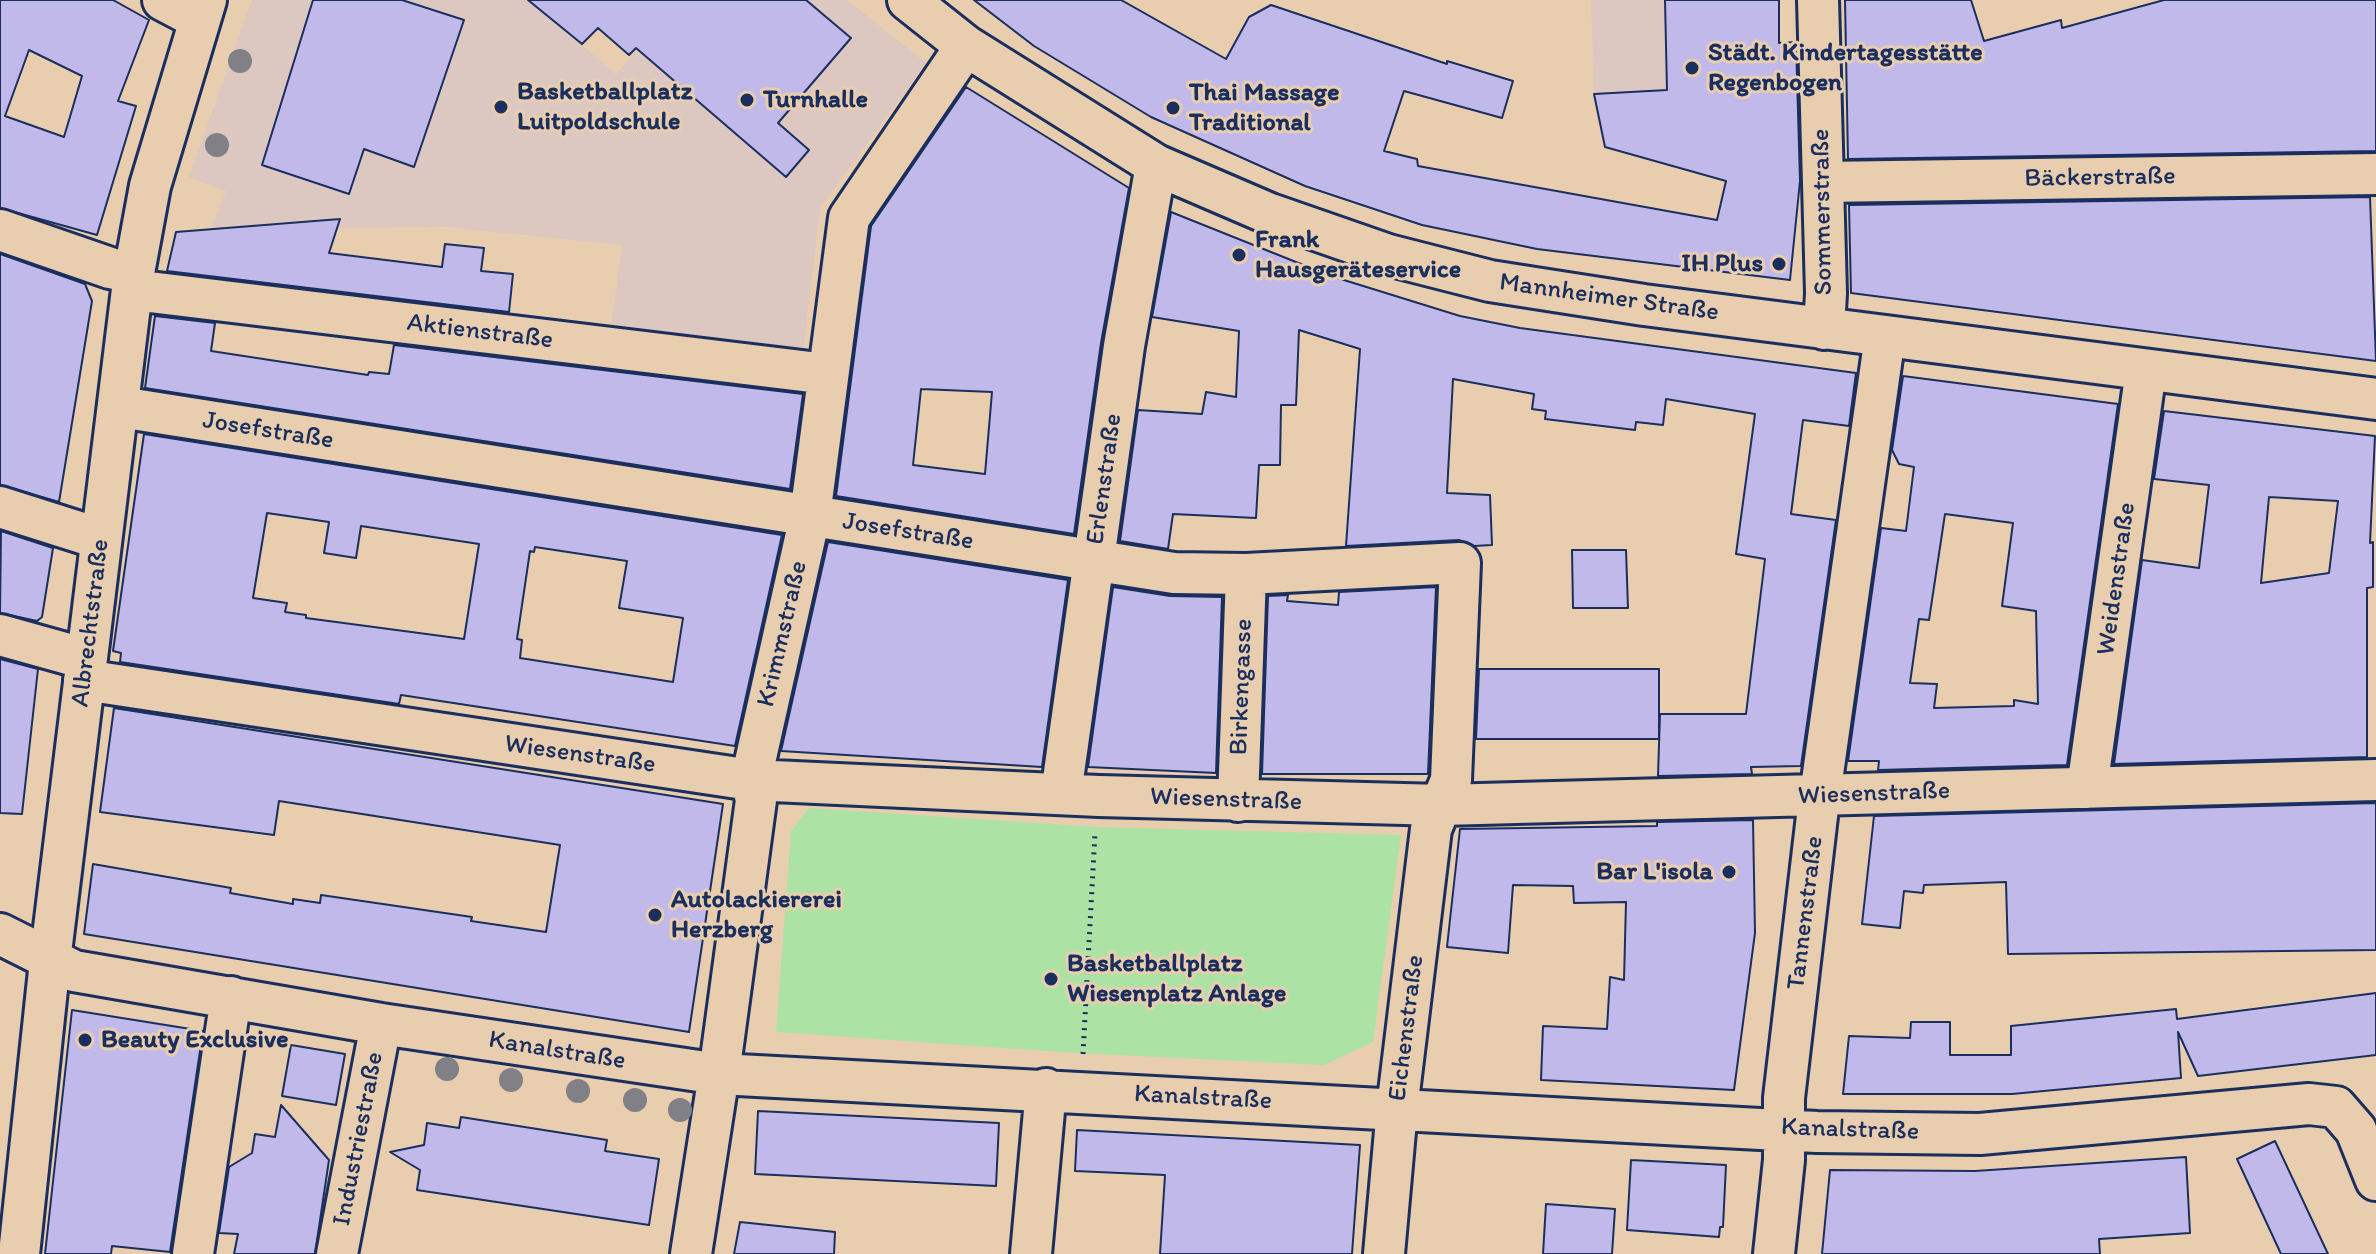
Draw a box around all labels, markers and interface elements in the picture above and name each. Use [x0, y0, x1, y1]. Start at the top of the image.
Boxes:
place label: Städt. Kindertagesstätte Regenbogen [1708, 37, 1983, 98]
marker: Städt. Kindertagesstätte Regenbogen [1683, 59, 1701, 77]
place label: Basketballplatz Luitpoldschule [517, 76, 693, 138]
place label: Thai Massage Traditional [1189, 77, 1339, 138]
place label: Turnhalle [763, 84, 868, 116]
marker: Turnhalle [738, 91, 756, 109]
marker: Basketballplatz Luitpoldschule [492, 98, 510, 116]
marker: Thai Massage Traditional [1164, 99, 1182, 117]
street label: Sommerstraße [1806, 128, 1840, 296]
street label: Bäckerstraße [2024, 161, 2176, 195]
place label: Frank Hausgeräteservice [1255, 224, 1461, 286]
marker: Frank Hausgeräteservice [1230, 246, 1248, 264]
place label: IH Plus [1681, 248, 1763, 280]
marker: IH Plus [1770, 255, 1788, 273]
street label: Mannheimer Straße [1497, 267, 1721, 329]
street label: Aktienstraße [405, 308, 555, 356]
street label: Josefstraße [200, 405, 336, 457]
street label: Erlenstraße [1080, 412, 1130, 546]
street label: Weidenstraße [2091, 500, 2143, 658]
street label: Josefstraße [840, 506, 976, 558]
street label: Albrechtstraße [65, 537, 117, 709]
street label: Krimmstraße [751, 558, 815, 710]
street label: Birkengasse [1224, 618, 1260, 756]
street label: Wiesenstraße [502, 729, 658, 781]
street label: Wiesenstraße [1797, 776, 1951, 812]
street label: Wiesenstraße [1149, 782, 1303, 818]
street label: Tannenstraße [1781, 834, 1831, 992]
place label: Bar L'isola [1596, 856, 1713, 888]
marker: Bar L'isola [1720, 863, 1738, 881]
place label: Autolackiererei Herzberg [671, 884, 842, 946]
marker: Autolackiererei Herzberg [646, 906, 664, 924]
place label: Basketballplatz Wiesenplatz Anlage [1067, 948, 1286, 1010]
street label: Eichenstraße [1383, 953, 1431, 1103]
marker: Basketballplatz Wiesenplatz Anlage [1042, 970, 1060, 988]
place label: Beauty Exclusive [101, 1024, 288, 1056]
street label: Kanalstraße [486, 1025, 628, 1077]
marker: Beauty Exclusive [76, 1031, 94, 1049]
street label: Industriestraße [327, 1050, 391, 1228]
street label: Kanalstraße [1133, 1079, 1273, 1117]
street label: Kanalstraße [1780, 1112, 1920, 1148]

